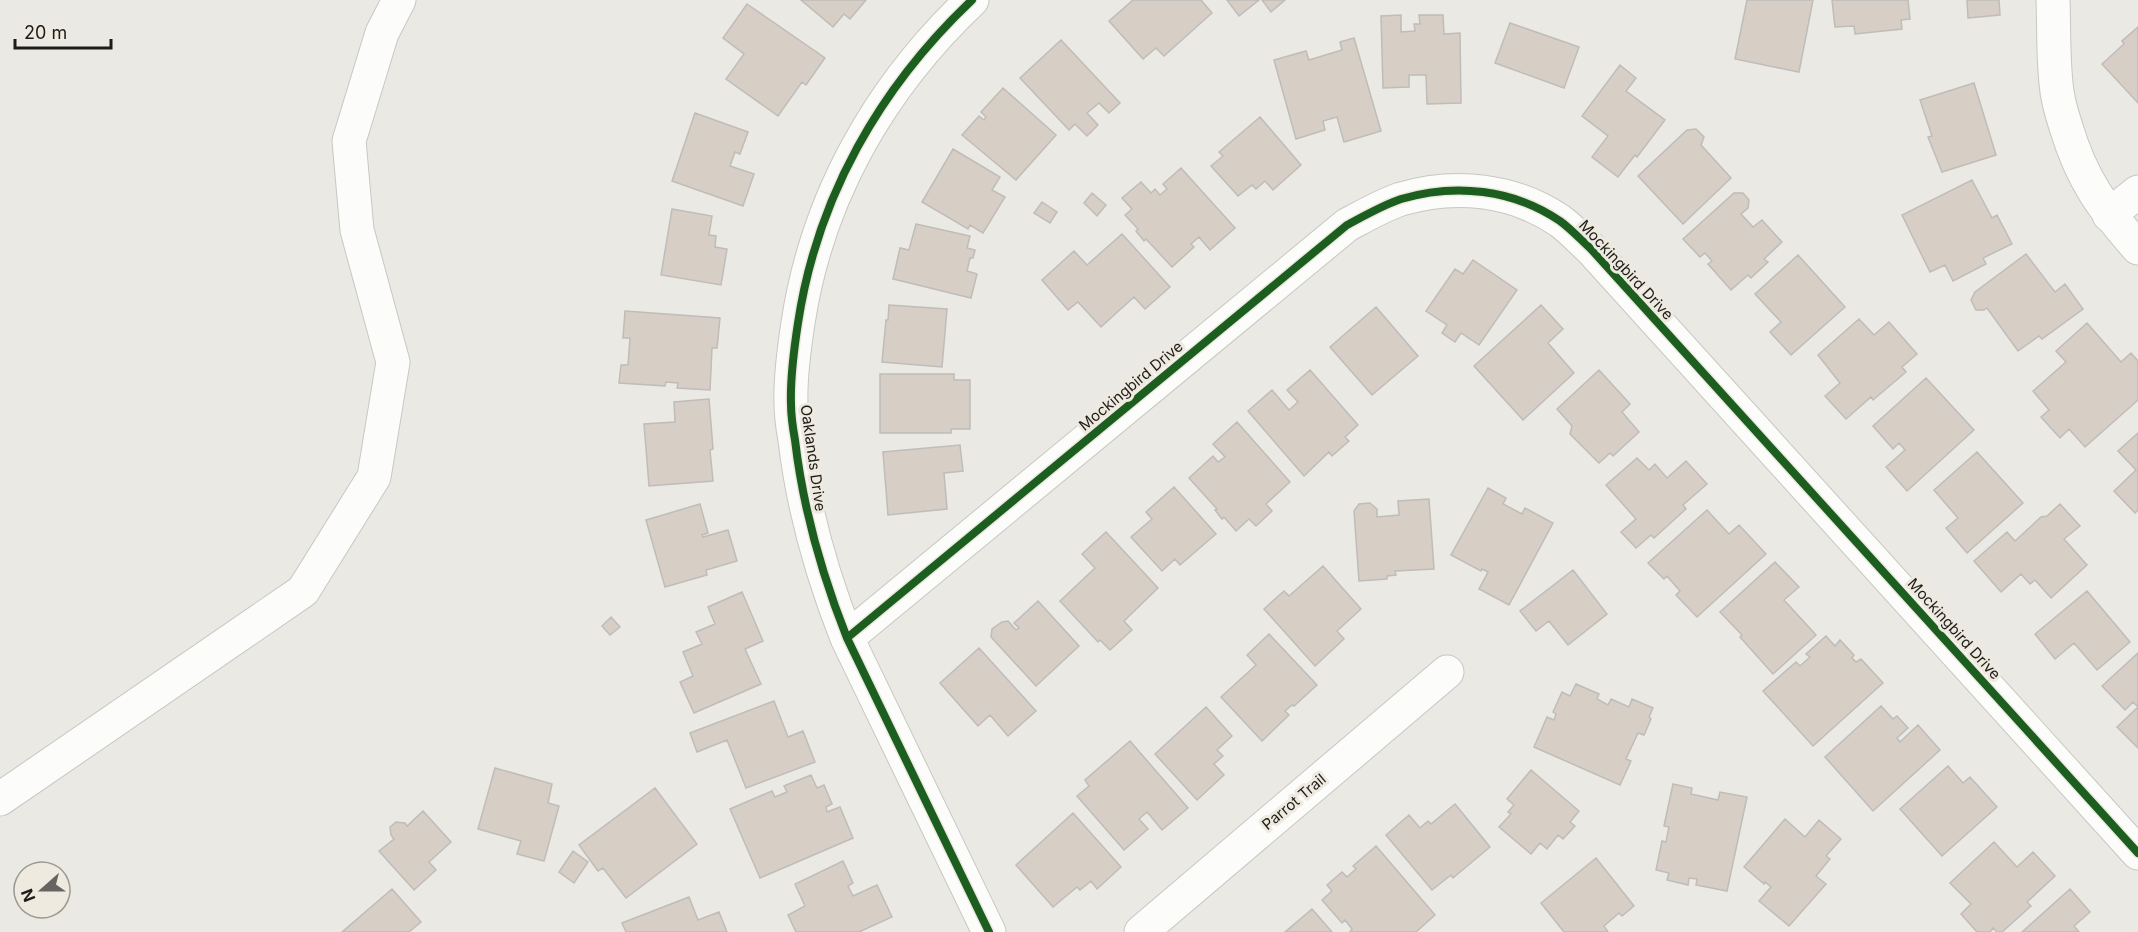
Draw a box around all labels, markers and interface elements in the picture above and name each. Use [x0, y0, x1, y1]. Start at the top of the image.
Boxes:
scale bar [15, 12, 111, 50]
text: 20 m [24, 22, 67, 43]
street label: Mockingbird Drive [1575, 216, 1678, 324]
street label: Mockingbird Drive [1075, 337, 1187, 435]
street label: Oaklands Drive [797, 403, 830, 513]
street label: Mockingbird Drive [1904, 574, 2005, 683]
street label: Parrot Trail [1258, 769, 1329, 834]
north arrow [12, 860, 72, 920]
text: N [16, 886, 40, 905]

